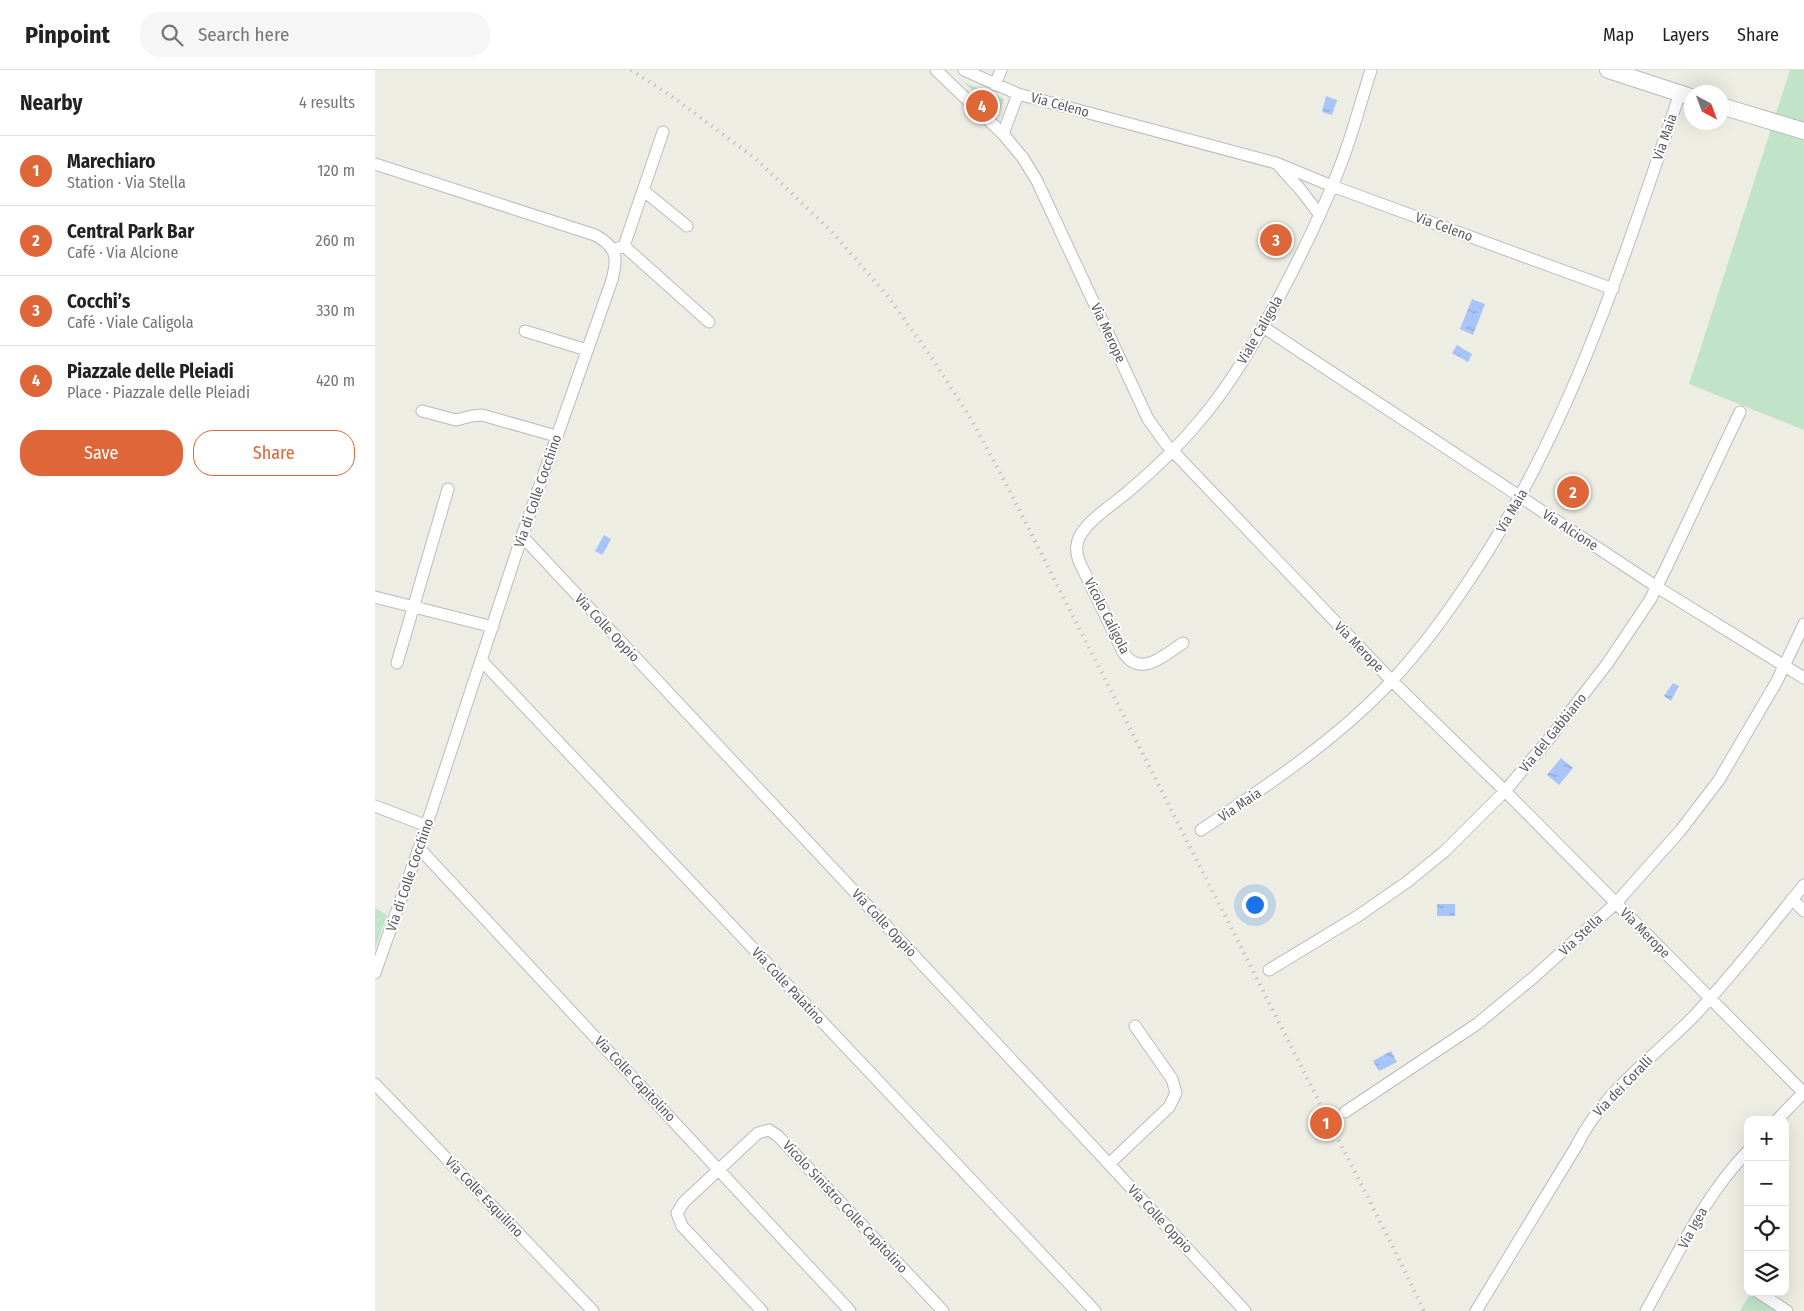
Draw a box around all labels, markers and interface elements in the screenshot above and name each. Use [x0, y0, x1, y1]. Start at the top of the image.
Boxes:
search box [140, 12, 490, 57]
text: Pinpoint [25, 21, 110, 49]
icon: search [158, 21, 186, 49]
text: Search here [198, 23, 289, 46]
text: Map [1603, 24, 1634, 46]
text: Layers [1662, 24, 1709, 46]
text: Share [1737, 24, 1779, 46]
north arrow [1684, 85, 1729, 130]
pin: 4 [966, 87, 998, 125]
street label: Via Celeno [1029, 89, 1091, 121]
text: Nearby [20, 90, 82, 116]
text: 4 results [299, 93, 355, 112]
street label: Via Maia [1649, 111, 1681, 162]
text: Marechiaro [67, 150, 155, 173]
text: 1 [33, 161, 39, 180]
text: 120 m [317, 161, 355, 180]
text: Station · Via Stella [67, 173, 186, 192]
street label: Via Celeno [1413, 209, 1475, 245]
text: Central Park Bar [67, 220, 194, 243]
pin: 3 [1260, 221, 1292, 259]
text: 2 [32, 231, 40, 250]
text: 260 m [316, 231, 355, 250]
text: Café · Via Alcione [67, 243, 178, 262]
text: Cocchi’s [67, 290, 130, 313]
street label: Viale Caligola [1234, 293, 1287, 367]
street label: Via Merope [1087, 300, 1129, 366]
text: 3 [32, 301, 40, 320]
text: 330 m [316, 301, 355, 320]
text: Café · Viale Caligola [67, 313, 194, 332]
text: Piazzale delle Pleiadi [67, 360, 234, 383]
text: 4 [32, 371, 40, 390]
text: 420 m [316, 371, 355, 390]
text: Place · Piazzale delle Pleiadi [67, 383, 250, 402]
button: Save [20, 430, 183, 476]
button: Share [193, 430, 355, 476]
street label: Via di Colle Cocchino [511, 432, 565, 550]
pin: 2 [1557, 473, 1589, 511]
street label: Via Maia [1493, 486, 1531, 536]
street label: Via Alcione [1539, 506, 1601, 554]
street label: Vicolo Caligola [1081, 575, 1134, 657]
street label: Via Colle Oppio [571, 590, 643, 666]
street label: Via Merope [1331, 618, 1387, 676]
street label: Via del Gabbiano [1516, 690, 1590, 776]
street label: Via Maia [1215, 784, 1265, 825]
street label: Via di Colle Cocchino [383, 816, 437, 934]
street label: Via Colle Oppio [848, 885, 920, 961]
your location [1242, 892, 1268, 918]
street label: Via Merope [1616, 904, 1674, 962]
street label: Via Stella [1556, 911, 1606, 959]
street label: Via Colle Palatino [748, 944, 828, 1028]
street label: Via Colle Capitolino [591, 1033, 679, 1125]
street label: Via dei Coralli [1590, 1052, 1656, 1120]
pin: 1 [1310, 1104, 1342, 1142]
map controls [1744, 1116, 1789, 1296]
button: + [1744, 1116, 1789, 1161]
street label: Vicolo Sinistro Colle Capitolino [779, 1137, 911, 1277]
street label: Via Colle Esquilino [441, 1153, 527, 1241]
button: − [1744, 1161, 1789, 1206]
street label: Via Colle Oppio [1124, 1181, 1196, 1257]
street label: Via Igea [1675, 1204, 1711, 1252]
button: locate [1744, 1206, 1789, 1251]
button: layers [1744, 1251, 1789, 1296]

